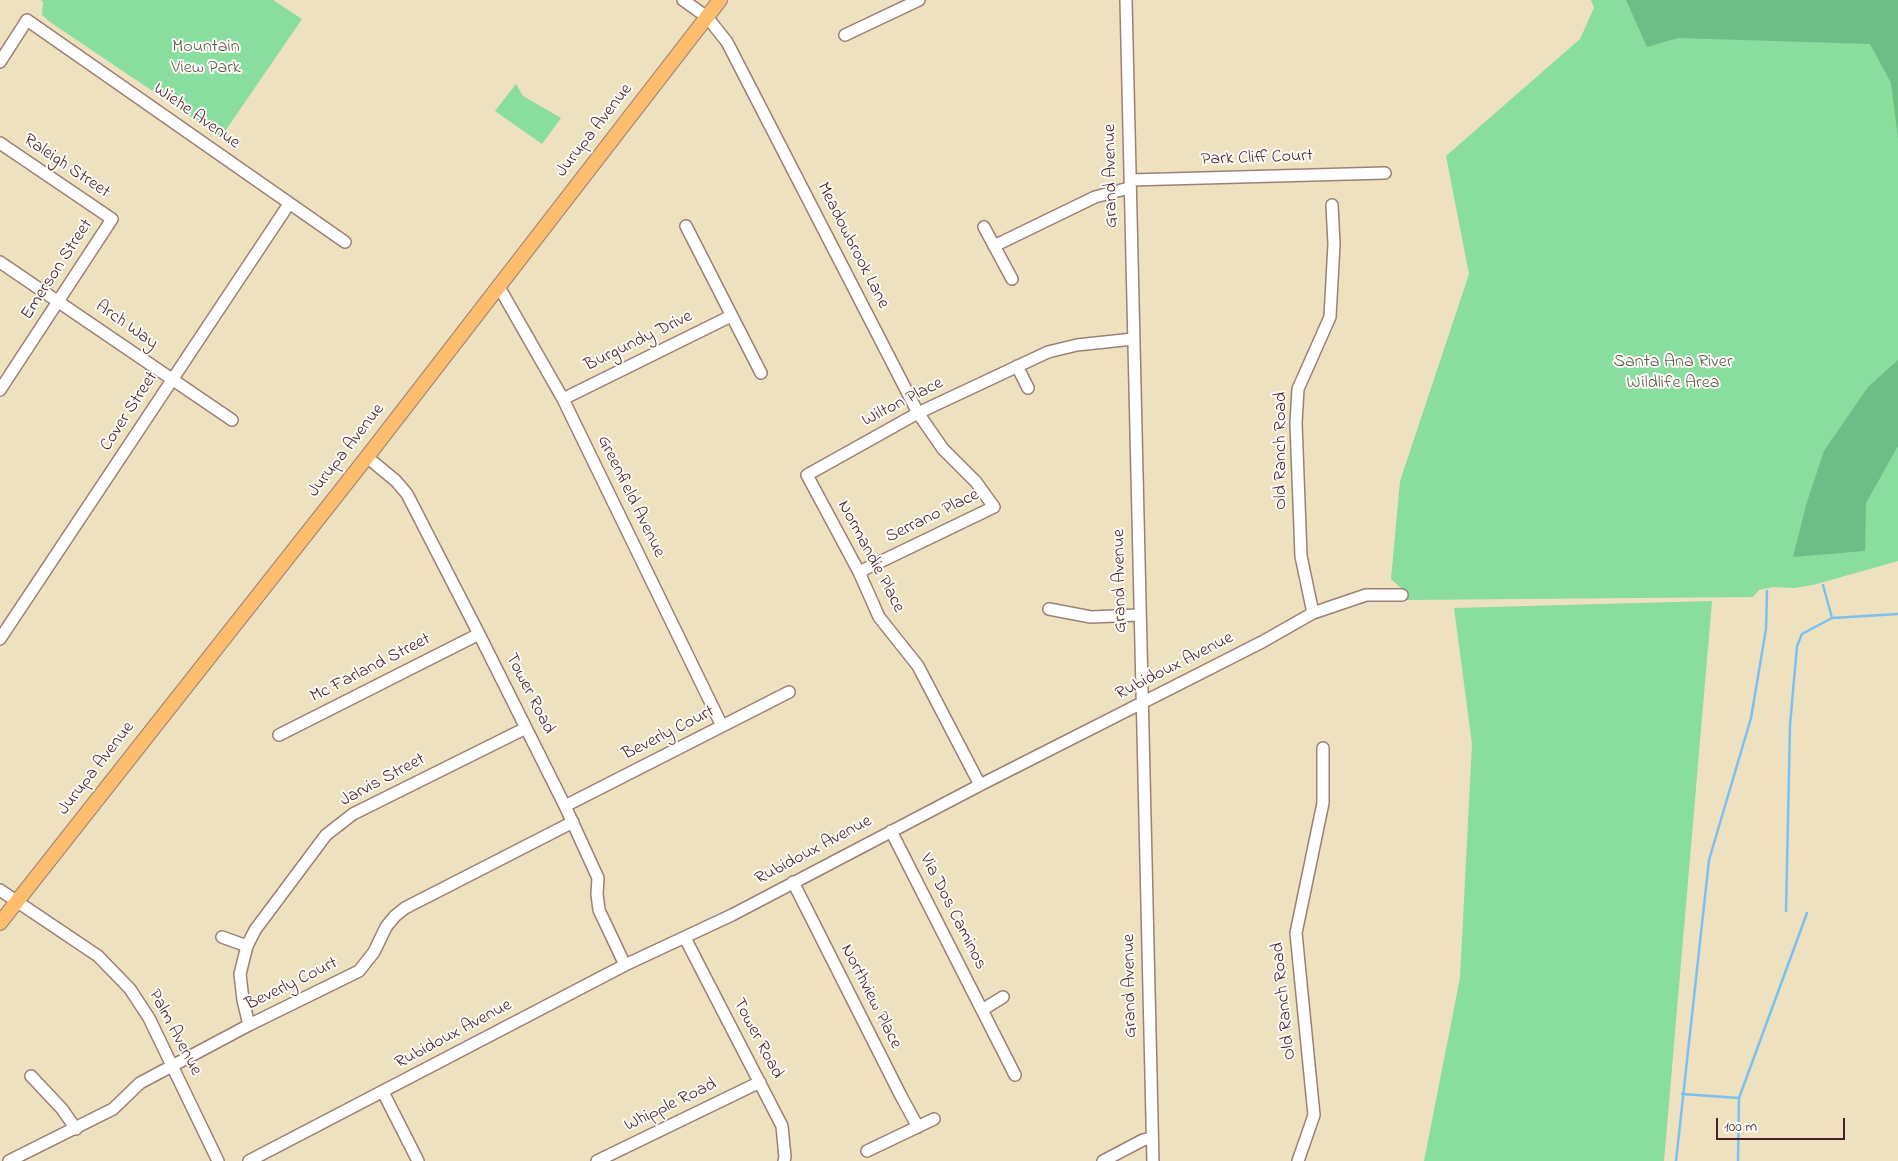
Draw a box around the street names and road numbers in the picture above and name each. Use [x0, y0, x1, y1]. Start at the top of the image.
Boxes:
street label: Wiehe Avenue [148, 79, 244, 155]
street label: Jurupa Avenue [552, 80, 638, 182]
street label: Grand Avenue [1100, 124, 1124, 228]
street label: Raleigh Street [19, 130, 113, 204]
street label: Park Cliff Court [1201, 146, 1313, 172]
street label: Meadowbrook Lane [811, 179, 893, 313]
street label: Emerson Street [17, 216, 99, 324]
street label: Arch Way [91, 297, 161, 355]
street label: Burgundy Drive [582, 307, 696, 377]
street label: Cover Street [96, 368, 164, 456]
street label: Wilton Place [859, 373, 947, 433]
street label: Old Ranch Road [1271, 392, 1293, 510]
street label: Jurupa Avenue [304, 400, 390, 502]
street label: Greenfield Avenue [591, 433, 669, 561]
street label: Serrano Place [883, 485, 983, 549]
street label: Normandie Place [831, 497, 909, 617]
street label: Grand Avenue [1109, 529, 1133, 633]
street label: Rubidoux Avenue [1113, 628, 1237, 706]
street label: Mc Farland Street [307, 629, 435, 709]
street label: Tower Road [499, 650, 559, 738]
street label: Beverly Court [620, 702, 718, 766]
street label: Jurupa Avenue [54, 718, 140, 820]
street label: Jarvis Street [337, 750, 429, 812]
street label: Rubidoux Avenue [752, 811, 876, 891]
street label: Via Dos Caminos [913, 850, 991, 974]
street label: Grand Avenue [1119, 934, 1143, 1038]
street label: Northview Place [834, 941, 906, 1053]
street label: Old Ranch Road [1268, 941, 1302, 1061]
street label: Beverly Court [242, 953, 342, 1017]
street label: Palm Avenue [142, 986, 206, 1080]
street label: Rubidoux Avenue [392, 995, 516, 1075]
street label: Tower Road [727, 995, 787, 1083]
street label: Whipple Road [622, 1074, 720, 1138]

